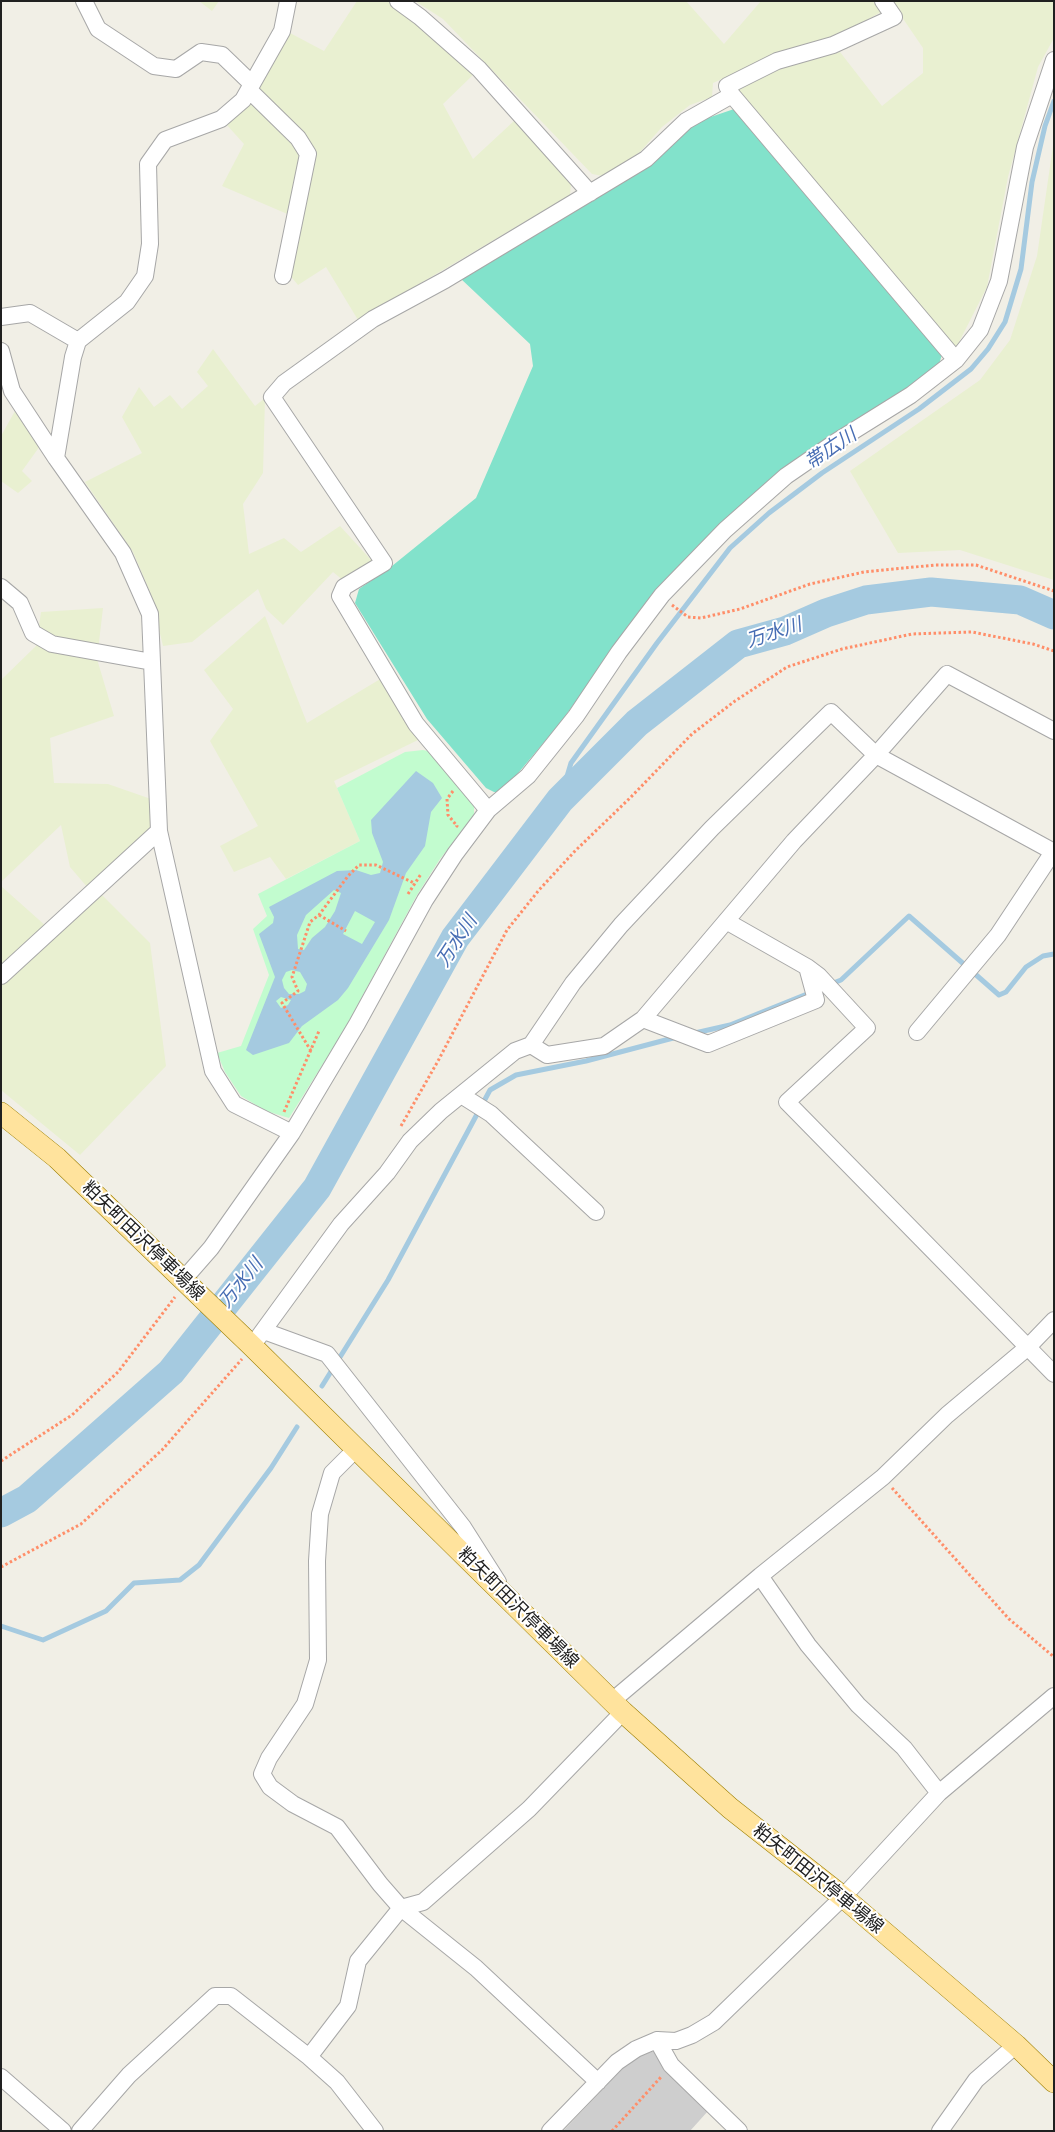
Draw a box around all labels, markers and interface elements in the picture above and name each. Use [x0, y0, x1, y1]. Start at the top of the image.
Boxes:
water label: 帯広川 [801, 424, 861, 474]
water label: 万水川 [743, 613, 805, 653]
water label: 万水川 [432, 911, 482, 971]
street label: 粕矢町田沢停車場線 [77, 1177, 209, 1305]
water label: 万水川 [214, 1254, 268, 1312]
street label: 粕矢町田沢停車場線 [453, 1543, 583, 1673]
street label: 粕矢町田沢停車場線 [748, 1820, 888, 1938]

